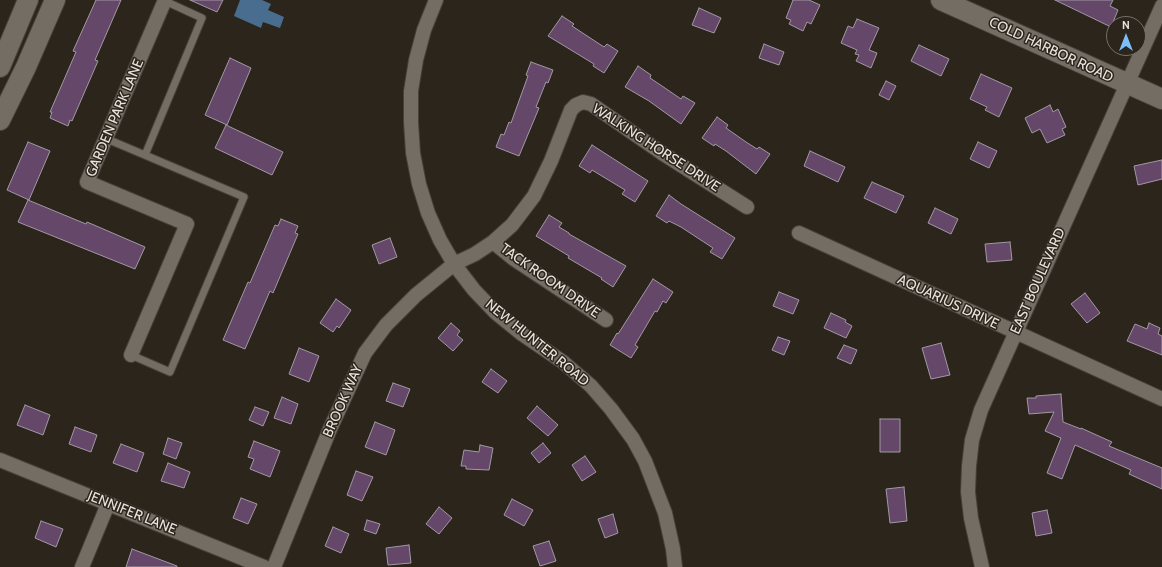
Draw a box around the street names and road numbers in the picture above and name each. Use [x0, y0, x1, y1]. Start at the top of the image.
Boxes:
street label: COLD HARBOR ROAD [986, 14, 1116, 86]
street label: GARDEN PARK LANE [83, 57, 147, 179]
street label: WALKING HORSE DRIVE [589, 100, 723, 196]
street label: EAST BOULEVARD [1007, 225, 1069, 337]
street label: TACK ROOM DRIVE [497, 240, 603, 322]
street label: AQUARIUS DRIVE [895, 271, 1001, 333]
street label: NEW HUNTER ROAD [482, 296, 592, 390]
street label: BROOK WAY [319, 362, 367, 440]
street label: JENNIFER LANE [85, 488, 179, 538]

